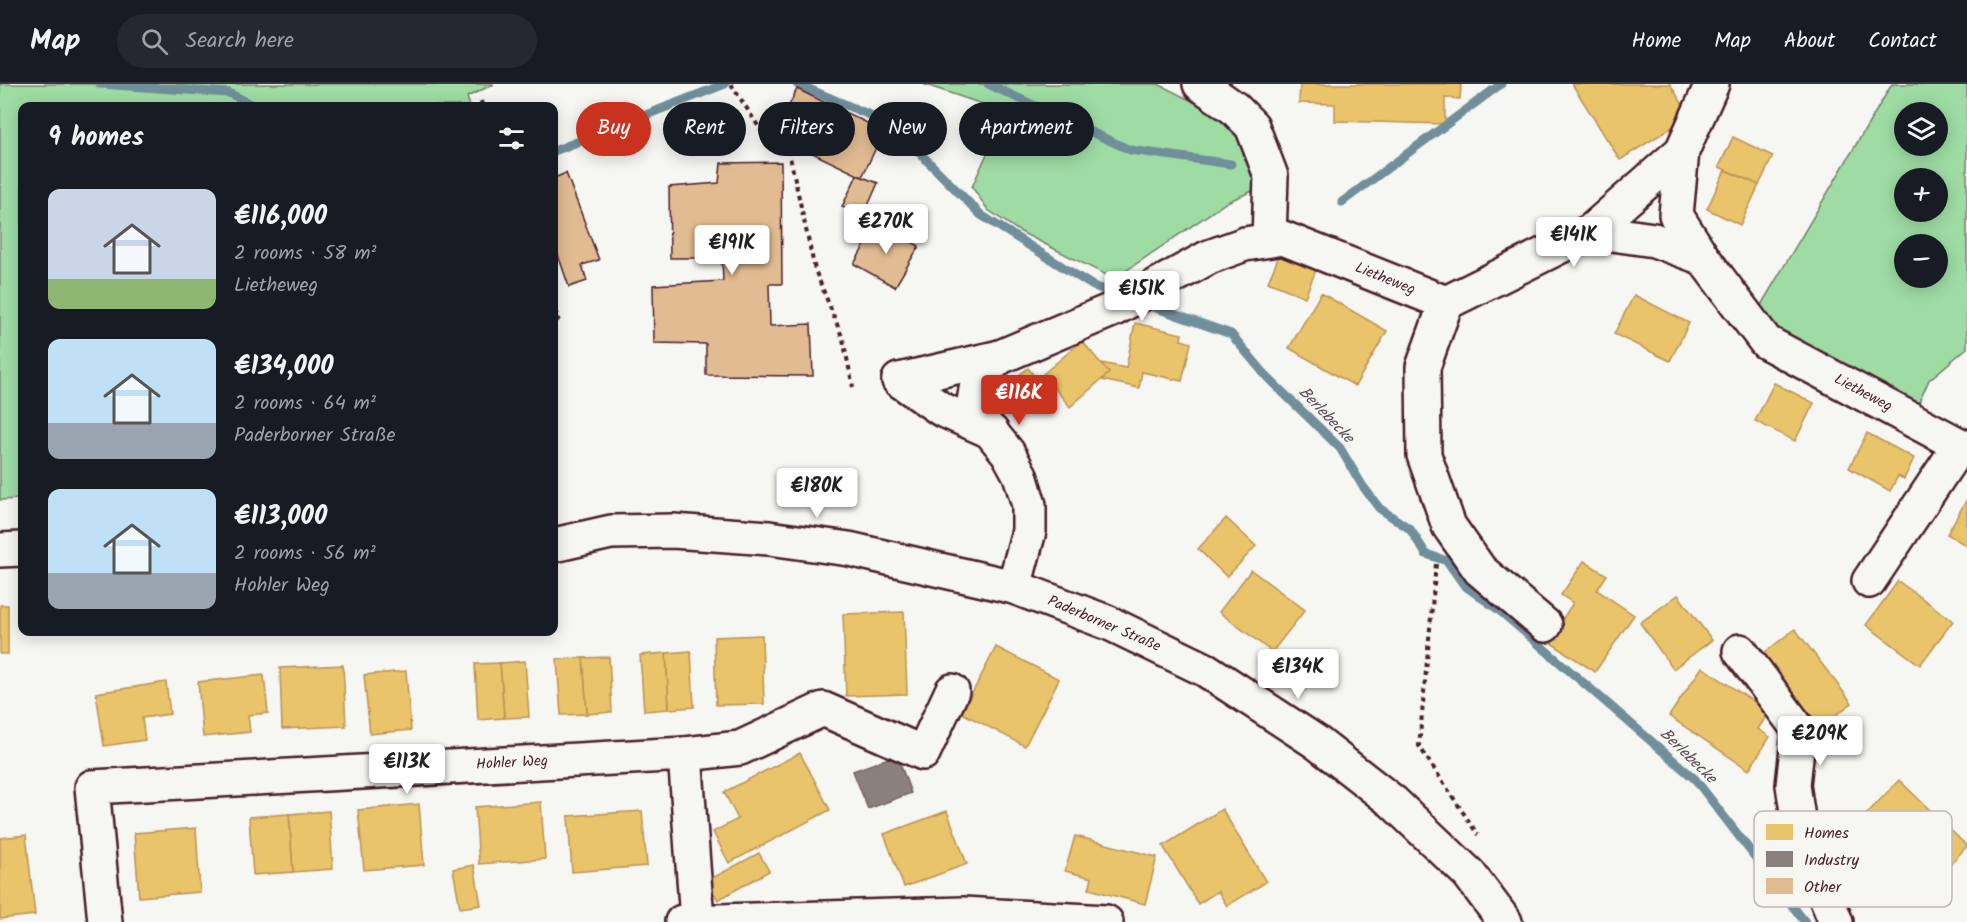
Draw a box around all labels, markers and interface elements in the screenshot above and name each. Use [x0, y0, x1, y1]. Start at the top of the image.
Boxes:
search box [117, 14, 537, 68]
text: Map [30, 19, 81, 64]
text: Search here [186, 24, 294, 59]
icon: search [138, 25, 171, 58]
text: Home [1632, 25, 1681, 58]
text: Map [1714, 25, 1751, 58]
text: About [1784, 25, 1835, 58]
text: Contact [1868, 25, 1937, 58]
chip: Buy [576, 102, 651, 156]
chip: Rent [663, 102, 746, 156]
chip: Filters [758, 102, 855, 156]
chip: New [867, 102, 947, 156]
chip: Apartment [959, 102, 1094, 156]
map controls [1894, 102, 1948, 288]
button: layers [1894, 102, 1948, 156]
text: 9 homes [48, 117, 144, 159]
icon: filters [495, 122, 528, 155]
button: + [1894, 168, 1948, 222]
text: €116,000 [234, 196, 327, 238]
pin: €270K [844, 204, 928, 255]
text: €270K [858, 207, 914, 239]
icon: home [96, 213, 168, 285]
pin: €141K [1532, 217, 1616, 268]
text: €141K [1550, 220, 1598, 252]
pin: €191K [690, 225, 774, 276]
text: €191K [709, 228, 755, 260]
button: − [1894, 234, 1948, 288]
text: 2 rooms · 58 m² [234, 238, 376, 270]
street label: Lietheweg [1351, 256, 1419, 302]
text: Lietheweg [234, 270, 318, 302]
pin: €151K [1100, 271, 1184, 322]
text: €151K [1119, 274, 1165, 306]
text: €134,000 [234, 346, 334, 388]
icon: home [96, 363, 168, 435]
street label: Lietheweg [1830, 368, 1896, 418]
pin: €116K [977, 375, 1061, 426]
text: €116K [995, 378, 1043, 410]
water label: Berlebecke [1292, 381, 1361, 451]
text: 2 rooms · 64 m² [234, 388, 376, 420]
text: Paderborner Straße [234, 420, 395, 452]
pin: €180K [775, 468, 859, 519]
text: €180K [791, 471, 843, 503]
text: €113,000 [234, 496, 327, 538]
icon: home [96, 513, 168, 585]
text: 2 rooms · 56 m² [234, 538, 376, 570]
text: Hohler Weg [234, 570, 330, 602]
street label: Paderborner Straße [1044, 589, 1165, 659]
pin: €134K [1256, 649, 1340, 700]
text: €134K [1272, 652, 1324, 684]
pin: €209K [1778, 716, 1862, 767]
text: €209K [1792, 719, 1848, 751]
water label: Berlebecke [1654, 722, 1724, 791]
pin: €113K [365, 744, 449, 795]
text: €113K [383, 747, 431, 779]
street label: Hohler Weg [475, 749, 549, 777]
legend [1754, 811, 1952, 907]
text: Homes [1804, 821, 1849, 846]
text: Industry [1804, 848, 1859, 873]
text: Other [1804, 875, 1843, 900]

